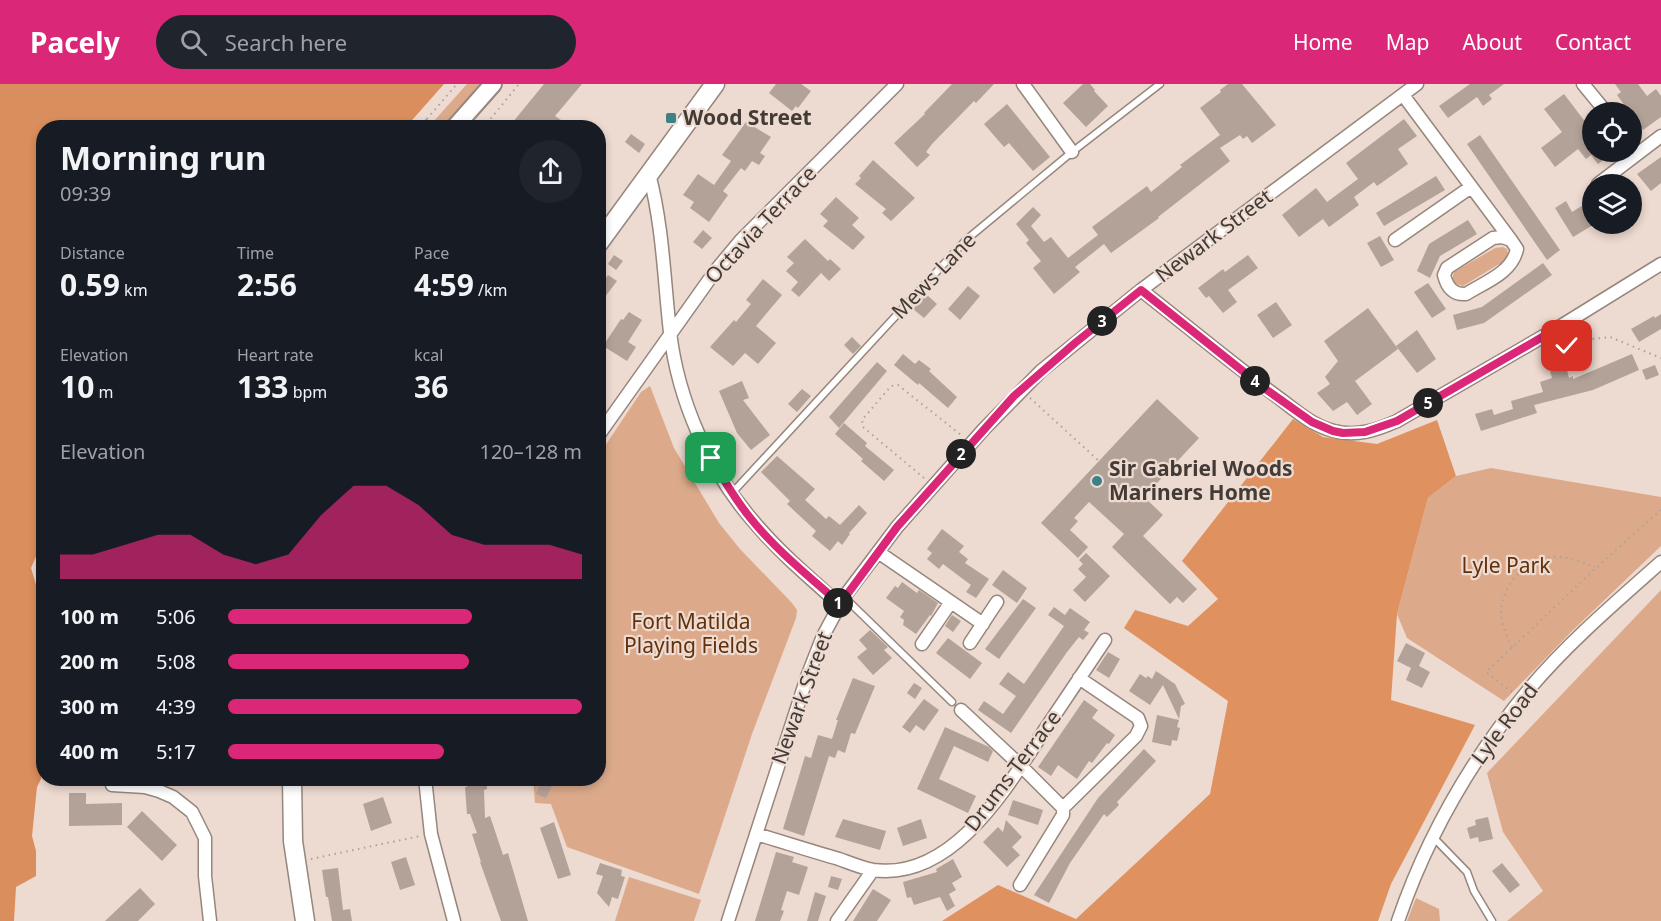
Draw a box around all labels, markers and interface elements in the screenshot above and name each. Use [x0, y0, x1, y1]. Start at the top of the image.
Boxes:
search box [156, 15, 576, 69]
text: Pacely [30, 23, 120, 61]
icon: search [177, 26, 210, 59]
text: Search here [225, 27, 347, 57]
text: Home [1293, 28, 1353, 56]
text: Map [1386, 28, 1429, 56]
text: About [1462, 28, 1522, 56]
text: Contact [1555, 28, 1631, 56]
map controls [1582, 102, 1642, 234]
button: locate [1582, 102, 1642, 162]
place label: Wood Street [683, 103, 812, 131]
marker: Wood Street [664, 111, 678, 125]
text: Morning run [60, 135, 266, 180]
button: share [519, 140, 582, 203]
street label: Octavia Terrace [698, 159, 822, 289]
button: layers [1582, 174, 1642, 234]
text: 09:39 [60, 180, 111, 207]
street label: Newark Street [1149, 182, 1278, 288]
street label: Mews Lane [885, 226, 982, 325]
text: Distance [60, 242, 125, 264]
text: Time [237, 242, 274, 264]
text: Pace [414, 242, 449, 264]
text: 0.59 [60, 264, 120, 305]
text: 2:56 [237, 264, 297, 305]
text: 4:59 [414, 264, 474, 305]
text: km [120, 279, 148, 301]
text: /km [474, 279, 508, 301]
pin: 3 [1087, 306, 1117, 336]
text: 3 [1097, 310, 1107, 332]
pin [1541, 320, 1592, 371]
icon: check [1550, 329, 1583, 362]
text: Elevation [60, 344, 128, 366]
text: Heart rate [237, 344, 313, 366]
text: kcal [414, 344, 443, 366]
text: 10 [60, 366, 94, 407]
text: 133 [237, 366, 288, 407]
text: 36 [414, 366, 448, 407]
pin: 4 [1240, 366, 1270, 396]
text: 4 [1250, 370, 1260, 392]
text: m [94, 381, 113, 403]
text: bpm [288, 381, 327, 403]
pin: 5 [1413, 388, 1443, 418]
text: 5 [1423, 392, 1433, 414]
pin [685, 432, 736, 483]
text: Elevation [60, 438, 145, 465]
text: 120–128 m [479, 438, 582, 465]
pin: 2 [946, 439, 976, 469]
icon: arrive [694, 441, 727, 474]
text: 2 [956, 443, 966, 465]
place label: Sir Gabriel Woods Mariners Home [1109, 454, 1293, 506]
marker: Sir Gabriel Woods Mariners Home [1090, 474, 1104, 488]
park label: Lyle Park [1462, 551, 1551, 579]
pin: 1 [823, 588, 853, 618]
text: 1 [833, 592, 843, 614]
text: 100 m [60, 603, 119, 630]
text: 5:06 [156, 603, 196, 630]
park label: Fort Matilda Playing Fields [624, 607, 758, 659]
street label: Newark Street [764, 627, 838, 768]
text: 200 m [60, 648, 119, 675]
text: 5:08 [156, 648, 196, 675]
street label: Lyle Road [1464, 677, 1544, 770]
text: 300 m [60, 693, 119, 720]
text: 4:39 [156, 693, 196, 720]
street label: Drums Terrace [957, 704, 1067, 837]
text: 400 m [60, 738, 119, 765]
text: 5:17 [156, 738, 196, 765]

